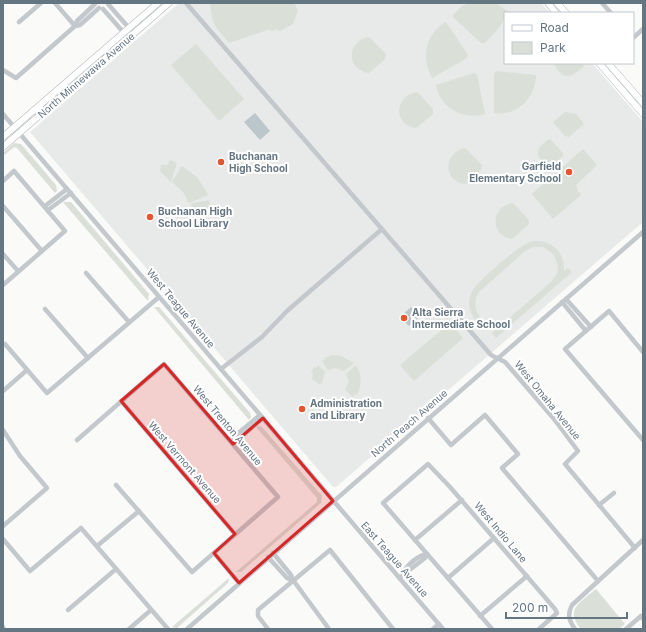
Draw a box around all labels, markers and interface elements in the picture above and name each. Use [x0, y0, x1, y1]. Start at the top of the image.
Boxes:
legend [504, 12, 634, 64]
text: Road [540, 20, 569, 35]
street label: North Minnewawa Avenue [35, 30, 137, 120]
text: Park [540, 40, 566, 55]
place label: Buchanan High School [229, 150, 288, 175]
marker: Buchanan High School [216, 157, 226, 167]
place label: Garfield Elementary School [469, 160, 561, 185]
marker: Garfield Elementary School [564, 167, 574, 177]
place label: Buchanan High School Library [158, 205, 232, 230]
marker: Buchanan High School Library [145, 212, 155, 222]
street label: West Teague Avenue [144, 266, 218, 350]
place label: Alta Sierra Intermediate School [412, 306, 510, 330]
marker: Alta Sierra Intermediate School [399, 313, 409, 323]
street label: West Omaha Avenue [512, 358, 584, 442]
street label: West Trenton Avenue [191, 383, 265, 468]
street label: North Peach Avenue [369, 387, 450, 459]
place label: Administration and Library [310, 397, 382, 422]
marker: Administration and Library [297, 404, 307, 414]
street label: West Vermont Avenue [146, 419, 224, 506]
street label: West Indio Lane [472, 499, 530, 565]
street label: East Teague Avenue [359, 519, 431, 599]
scale bar [506, 594, 627, 620]
text: 200 m [512, 600, 548, 615]

